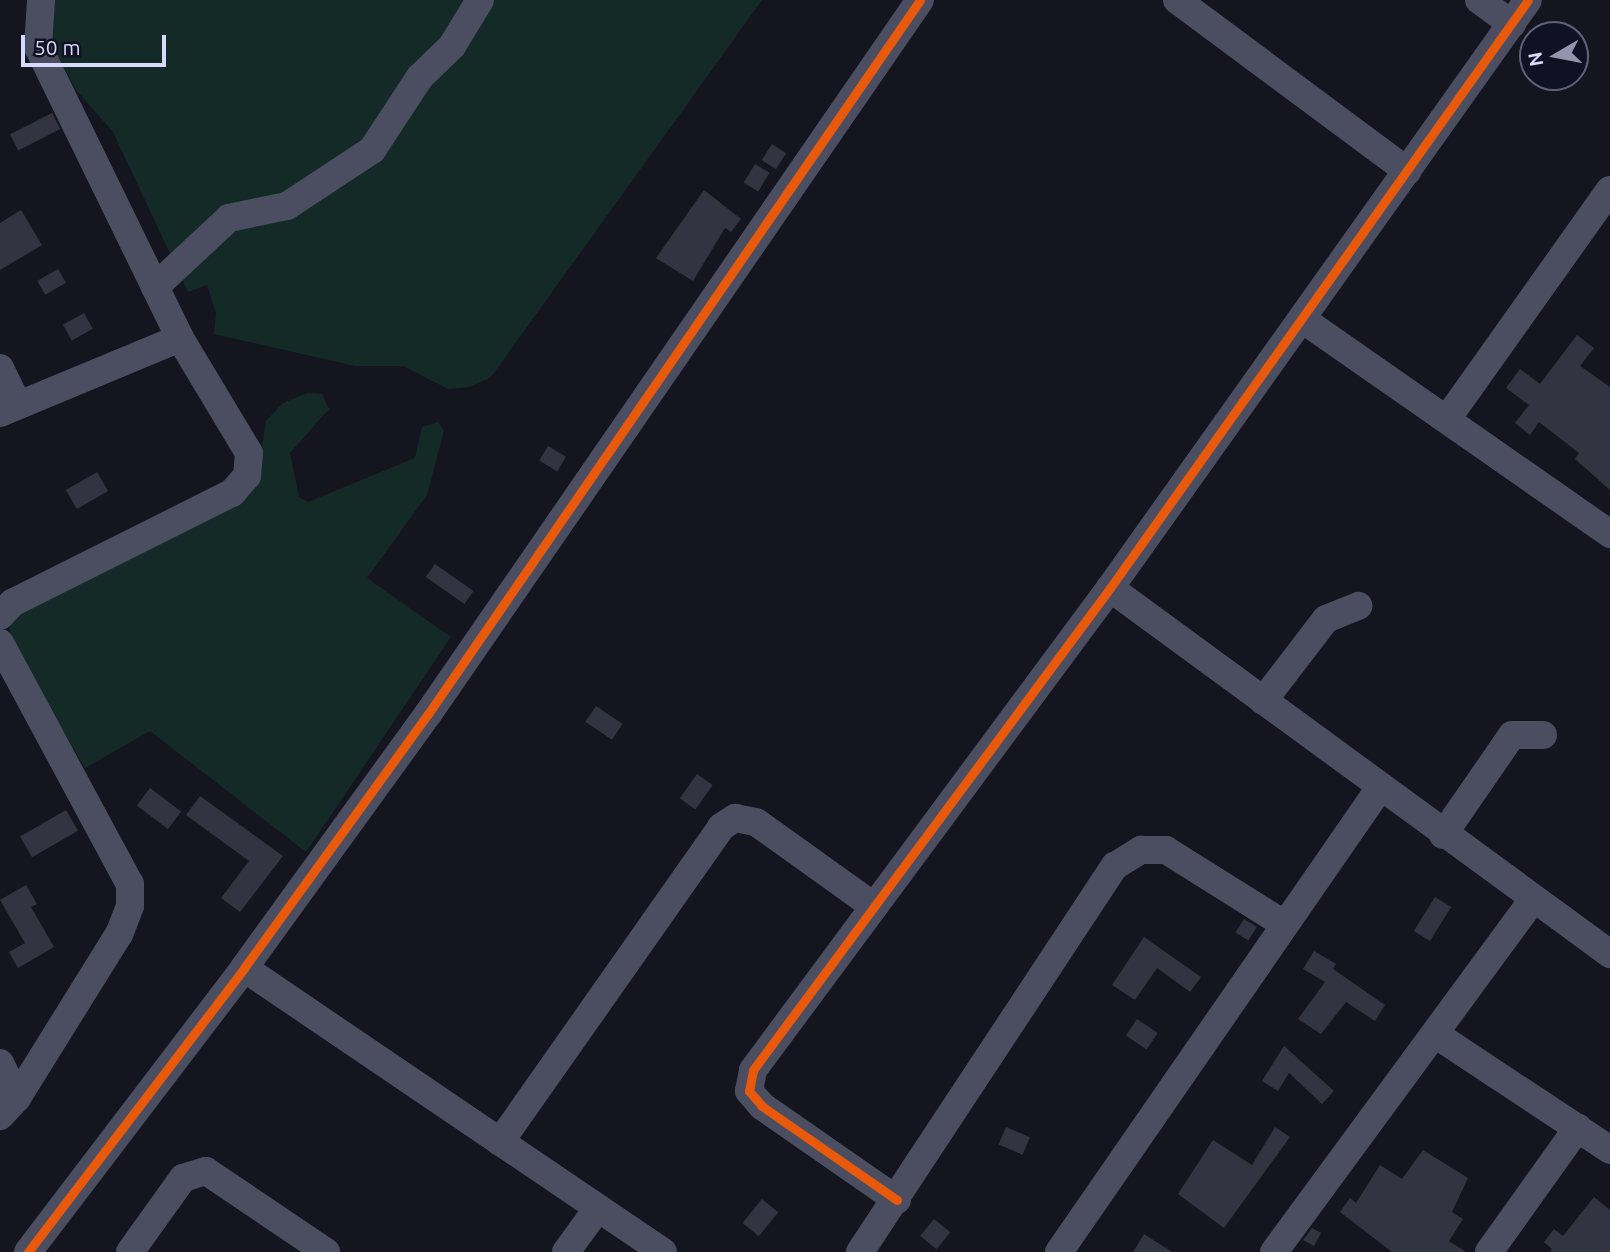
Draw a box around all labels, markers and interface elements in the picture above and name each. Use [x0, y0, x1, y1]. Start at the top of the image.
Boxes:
scale bar [24, 21, 170, 65]
north arrow [1519, 21, 1589, 91]
text: 50 m [34, 35, 81, 59]
text: N [1523, 50, 1547, 68]

